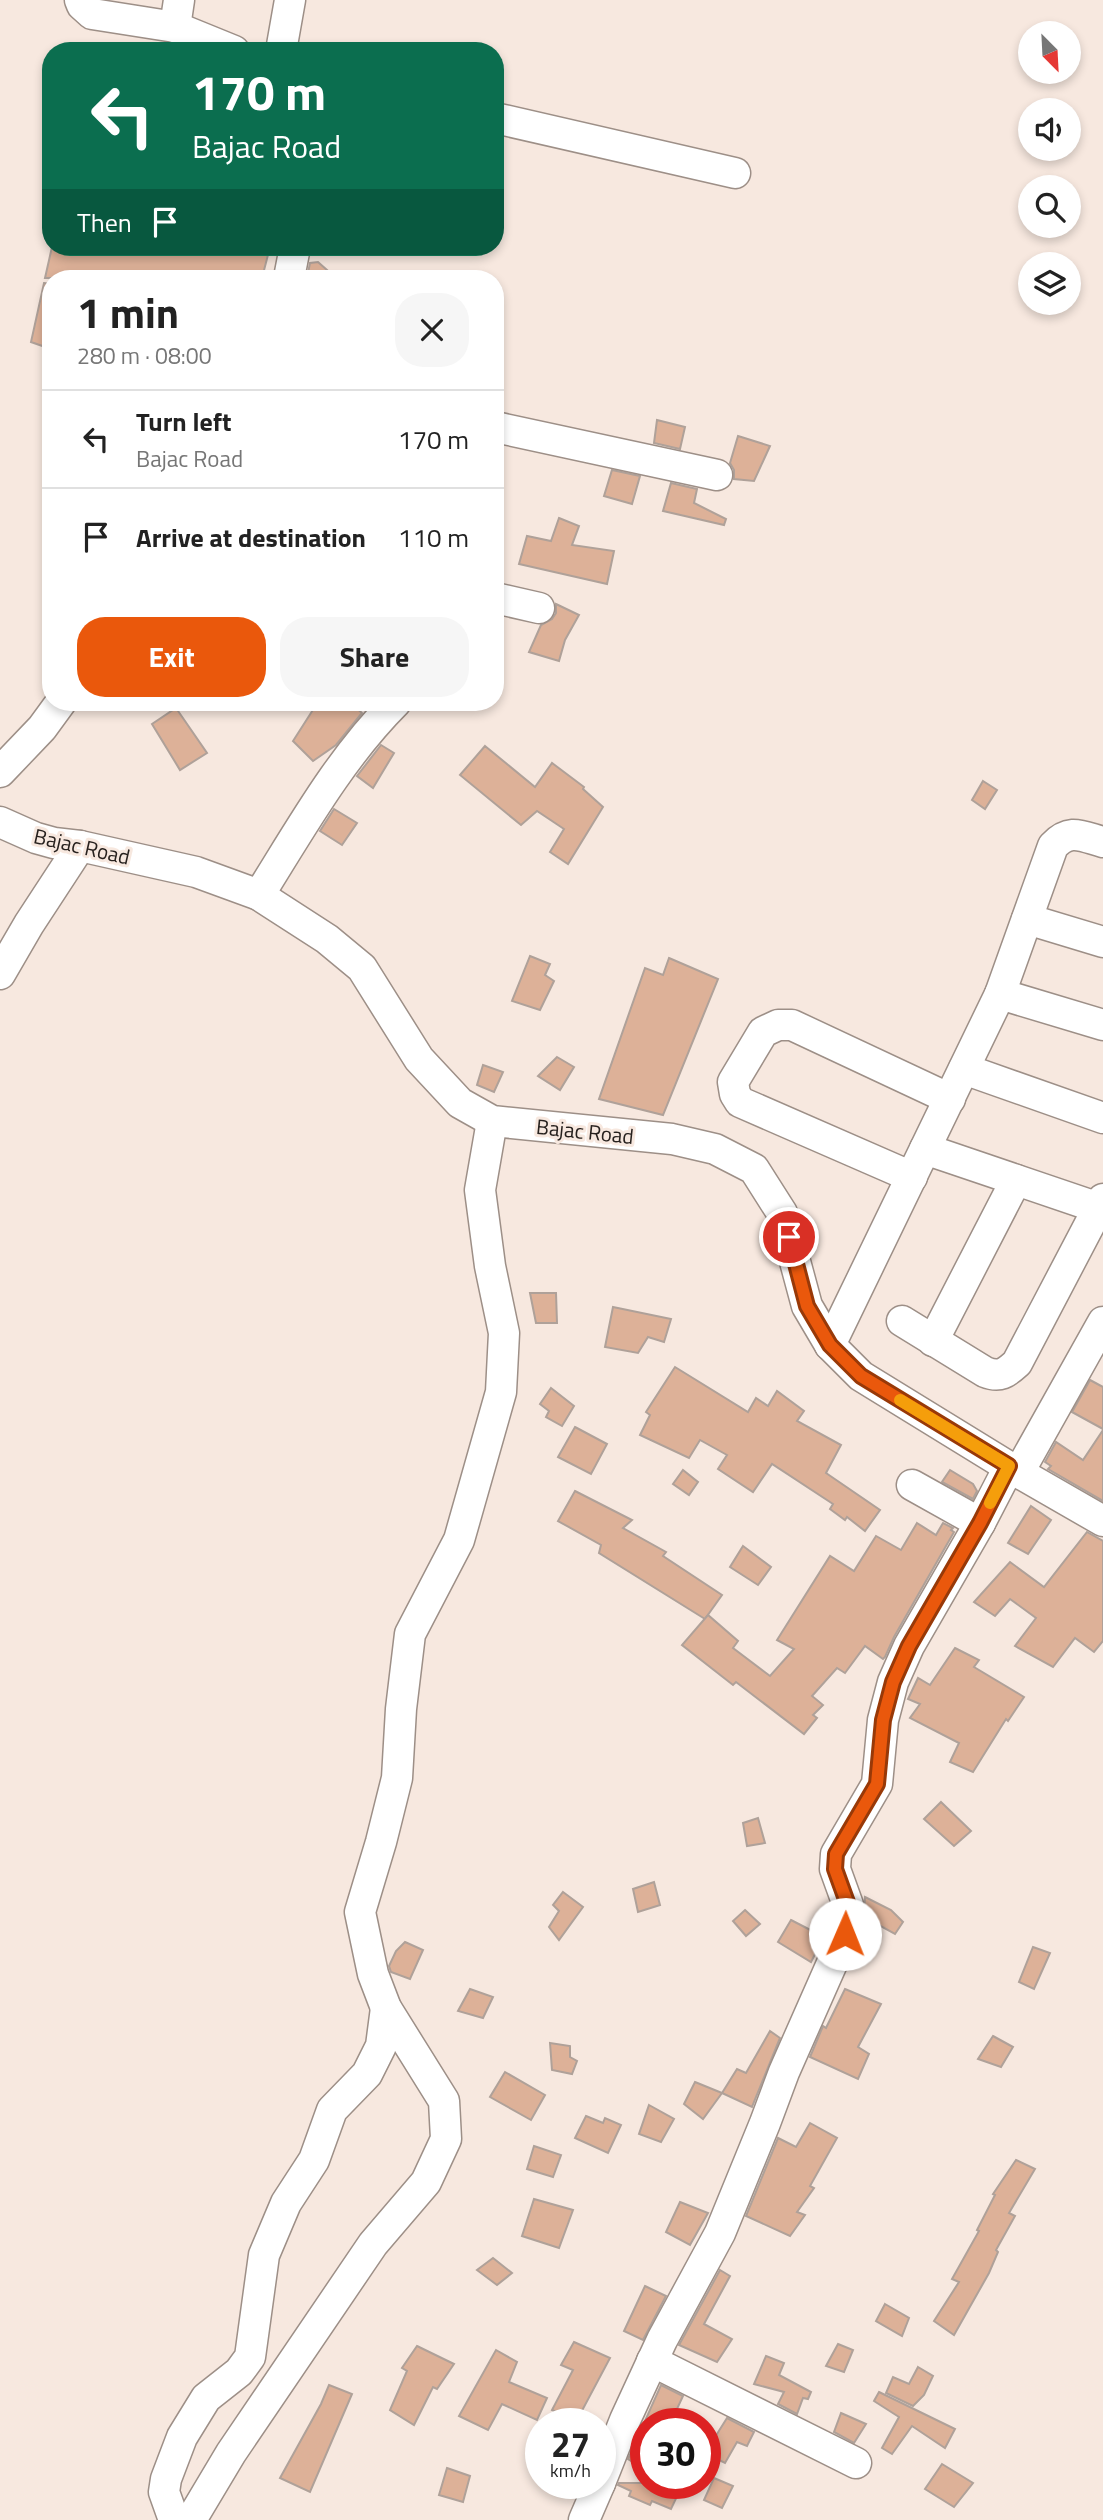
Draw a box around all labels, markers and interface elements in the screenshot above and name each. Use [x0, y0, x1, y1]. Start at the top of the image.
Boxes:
north arrow [1018, 21, 1082, 84]
map controls [1018, 21, 1081, 315]
text: 170 m [192, 54, 326, 129]
icon: left [77, 70, 168, 161]
button: sound [1018, 98, 1081, 161]
text: Bajac Road [192, 122, 341, 170]
button: search [1018, 175, 1081, 238]
text: Then [77, 203, 132, 242]
icon: arrive [146, 203, 184, 241]
button: layers [1018, 252, 1081, 315]
text: 1 min [77, 280, 179, 344]
button: close [395, 293, 469, 367]
text: 280 m · 08:00 [77, 338, 212, 373]
text: Turn left [136, 402, 231, 441]
icon: left [77, 420, 115, 458]
text: 170 m [398, 420, 469, 459]
text: Bajac Road [136, 441, 243, 476]
icon: arrive [77, 518, 115, 556]
text: Arrive at destination [136, 518, 366, 557]
text: 110 m [398, 518, 469, 557]
button: Exit [77, 617, 266, 697]
button: Share [280, 617, 469, 697]
street label: Bajac Road [31, 819, 133, 873]
street label: Bajac Road [535, 1110, 635, 1152]
pin [759, 1207, 819, 1267]
icon: arrive [770, 1218, 808, 1256]
position arrow [808, 1897, 882, 1971]
speed limit sign: 30 [630, 2408, 721, 2499]
text: 27 [551, 2417, 590, 2471]
text: km/h [550, 2457, 591, 2484]

